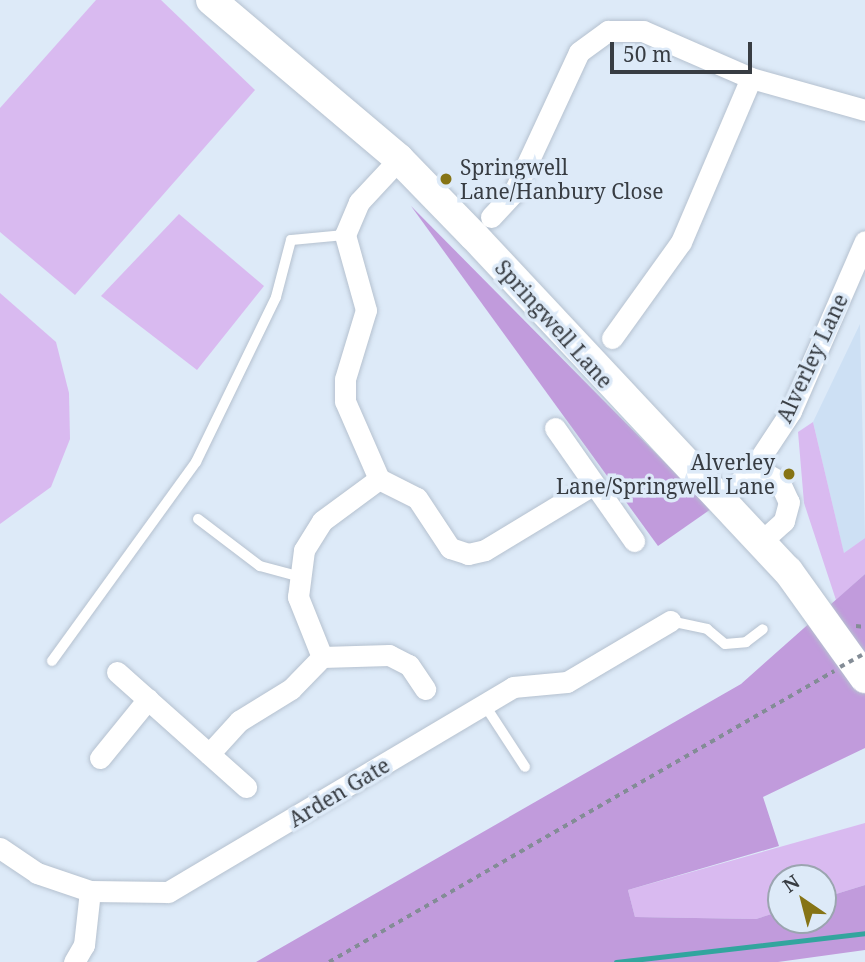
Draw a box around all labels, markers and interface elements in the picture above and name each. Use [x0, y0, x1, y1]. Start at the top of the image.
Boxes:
scale bar [613, 28, 755, 72]
text: 50 m [623, 40, 672, 68]
place label: Springwell Lane/Hanbury Close [460, 154, 663, 204]
marker: Springwell Lane/Hanbury Close [438, 171, 454, 187]
street label: Springwell Lane [490, 255, 618, 393]
street label: Alverley Lane [771, 290, 853, 426]
place label: Alverley Lane/Springwell Lane [556, 449, 775, 499]
marker: Alverley Lane/Springwell Lane [781, 466, 797, 482]
street label: Arden Gate [284, 752, 394, 832]
north arrow [767, 864, 837, 934]
text: N [778, 868, 805, 898]

